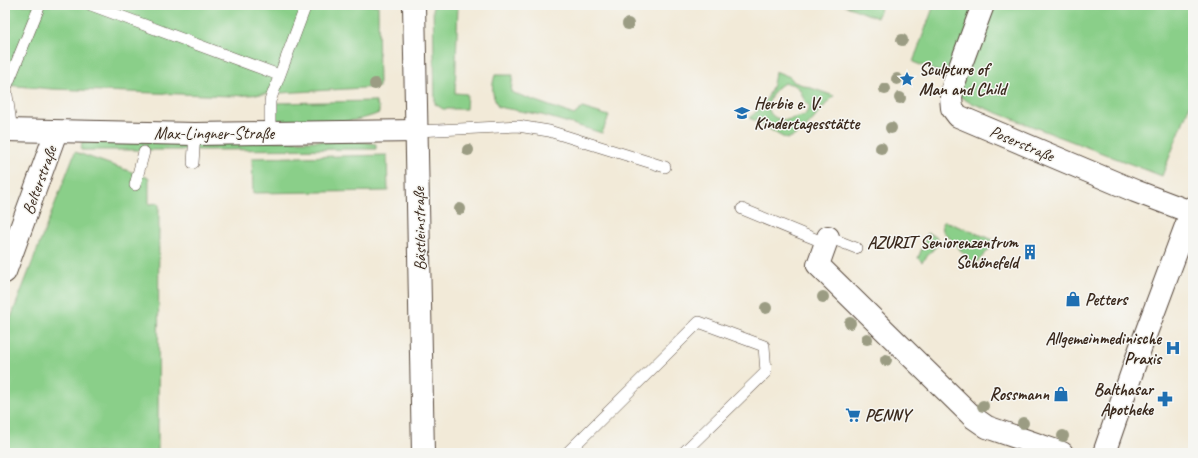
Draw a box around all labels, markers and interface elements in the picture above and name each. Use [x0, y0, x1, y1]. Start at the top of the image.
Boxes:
place label: Sculpture of Man and Child [919, 59, 1009, 100]
place icon: Sculpture of Man and Child [898, 70, 916, 88]
place label: Herbie e. V. Kindertagesstätte [754, 93, 861, 134]
school or university icon: Herbie e. V. Kindertagesstätte [733, 104, 751, 122]
street label: Poserstraße [987, 121, 1058, 167]
street label: Max-Lingner-Straße [154, 123, 276, 144]
street label: Belterstraße [17, 142, 62, 217]
street label: Bästleinstraße [408, 185, 431, 271]
place label: AZURIT Seniorenzentrum Schönefeld [867, 232, 1021, 273]
building icon: AZURIT Seniorenzentrum Schönefeld [1021, 243, 1039, 261]
place label: Petters [1085, 289, 1129, 310]
shop icon: Petters [1064, 290, 1082, 308]
place label: Allgemeinmedinische Praxis [1046, 328, 1163, 369]
hospital icon: Allgemeinmedinische Praxis [1164, 339, 1182, 357]
place label: Balthasar Apotheke [1094, 379, 1155, 420]
place label: Rossmann [990, 384, 1050, 405]
shop icon: Rossmann [1052, 385, 1070, 403]
pharmacy icon: Balthasar Apotheke [1156, 390, 1174, 408]
place label: PENNY [865, 405, 913, 426]
supermarket icon: PENNY [844, 406, 862, 424]

